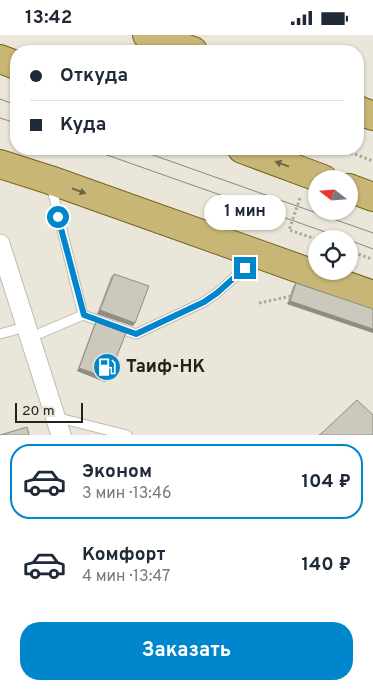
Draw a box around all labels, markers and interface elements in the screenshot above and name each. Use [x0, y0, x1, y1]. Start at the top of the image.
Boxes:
text: 13:42 [25, 6, 72, 30]
text: Откуда [60, 64, 128, 88]
text: Куда [60, 113, 106, 137]
one-way arrow [275, 160, 290, 167]
north arrow [308, 170, 358, 220]
map controls [308, 170, 358, 280]
one-way arrow [72, 187, 87, 195]
callout: 1 мин [204, 195, 286, 231]
text: 1 мин [224, 202, 266, 222]
route start [47, 206, 69, 228]
button: locate [308, 230, 358, 280]
route end [234, 257, 256, 279]
fuel station icon: Таиф-НК [92, 352, 122, 382]
place label: Таиф-НК [126, 356, 205, 379]
scale bar [15, 400, 82, 423]
text: 20 m [22, 403, 55, 420]
icon: car [22, 459, 67, 504]
text: Эконом [82, 460, 152, 484]
text: 104 ₽ [301, 470, 351, 494]
text: 3 мин · 13:46 [82, 484, 171, 504]
icon: car [22, 542, 67, 587]
text: Комфорт [82, 543, 165, 567]
text: 140 ₽ [301, 553, 351, 577]
text: 4 мин · 13:47 [82, 567, 170, 587]
button: Заказать [20, 622, 353, 680]

